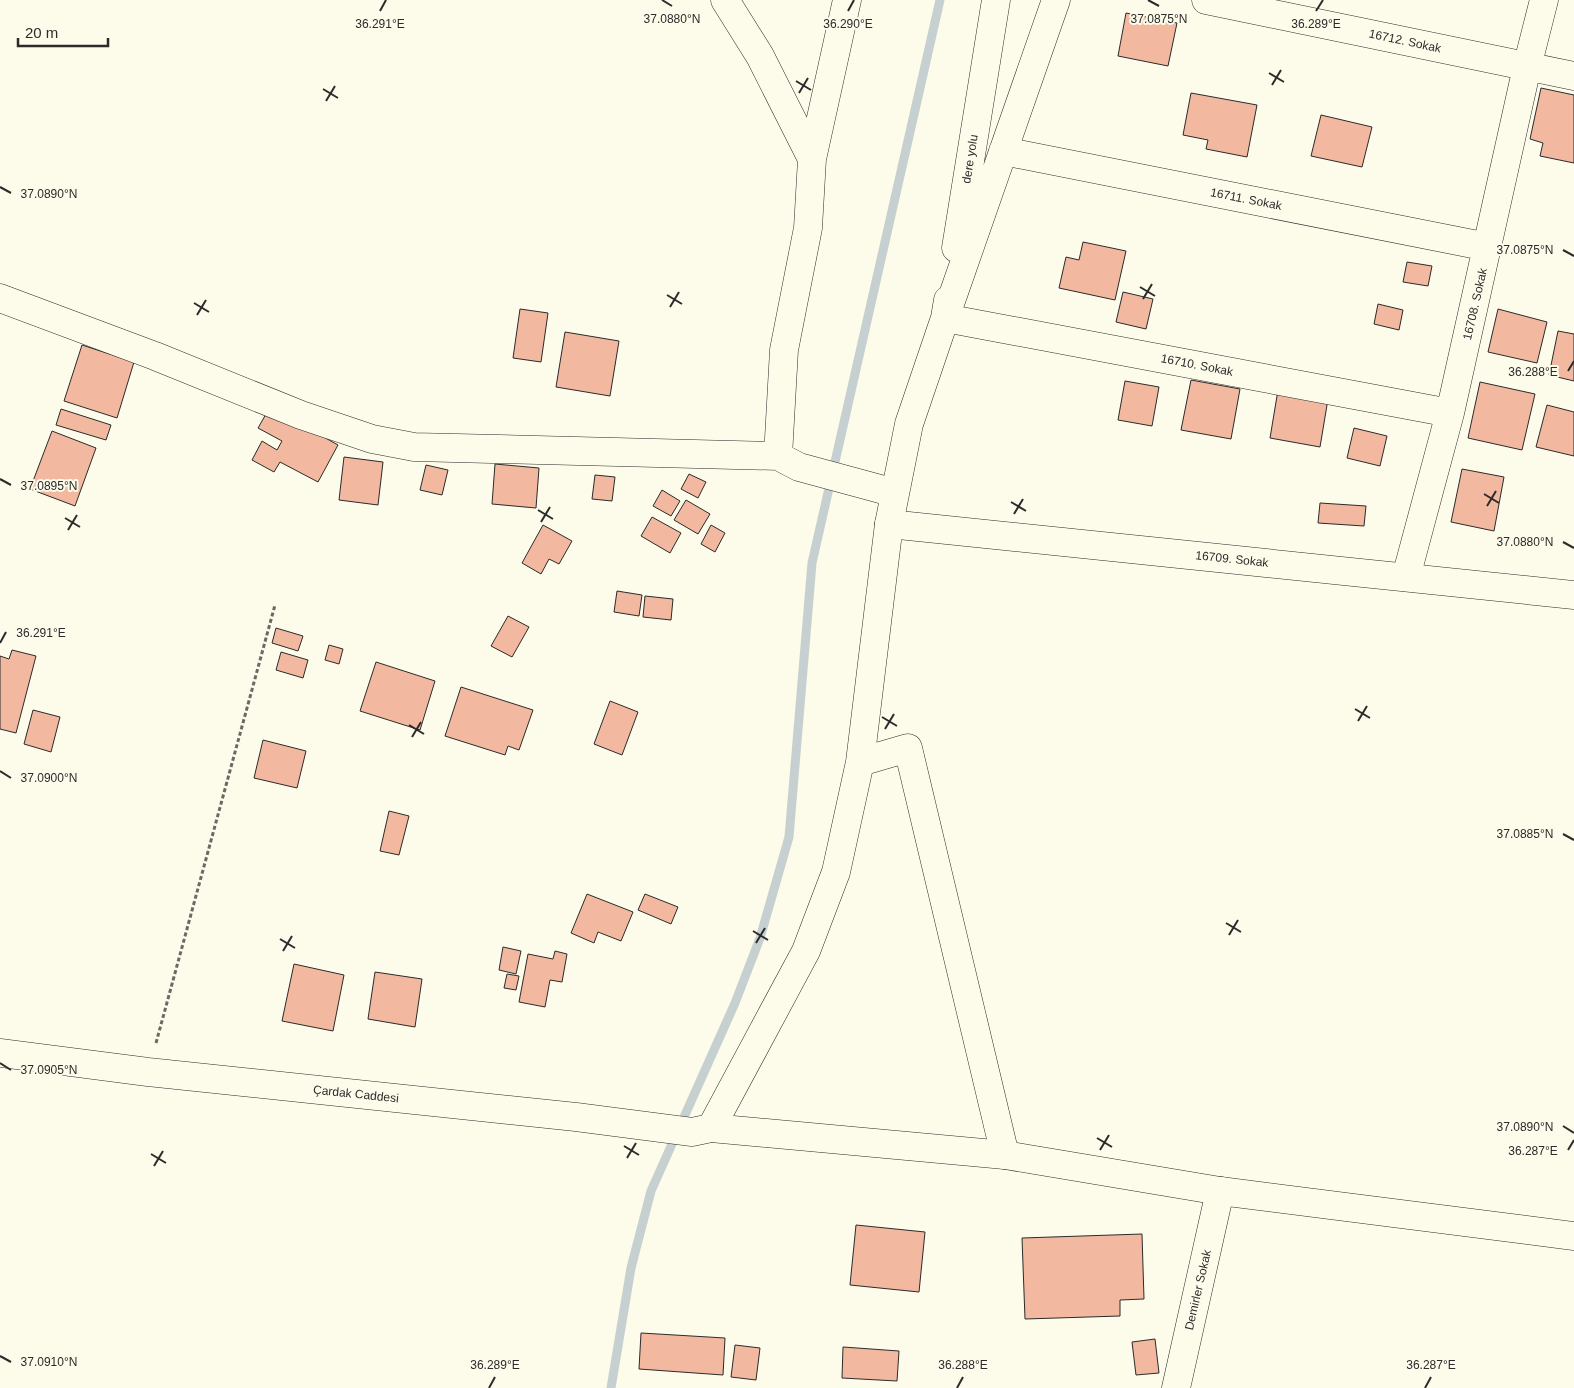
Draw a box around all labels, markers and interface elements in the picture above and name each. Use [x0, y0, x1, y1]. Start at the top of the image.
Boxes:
text: 37.0880°N [644, 12, 700, 26]
text: 37.0875°N [1131, 12, 1187, 26]
scale bar [18, 15, 108, 47]
text: 36.291°E [355, 17, 405, 31]
text: 36.290°E [823, 17, 873, 31]
text: 36.289°E [1291, 17, 1341, 31]
text: 20 m [25, 24, 58, 41]
street label: 16712. Sokak [1368, 27, 1443, 56]
street label: dere yolu [959, 134, 981, 184]
street label: 16711. Sokak [1209, 185, 1284, 213]
text: 37.0890°N [21, 187, 77, 201]
text: 37.0875°N [1497, 243, 1553, 257]
street label: 16708. Sokak [1460, 266, 1490, 341]
street label: 16710. Sokak [1160, 351, 1235, 379]
text: 36.288°E [1508, 365, 1558, 379]
text: 37.0895°N [21, 479, 77, 493]
text: 37.0880°N [1497, 535, 1553, 549]
street label: 16709. Sokak [1195, 548, 1270, 570]
text: 36.291°E [16, 626, 66, 640]
text: 37.0900°N [21, 771, 77, 785]
text: 37.0885°N [1497, 827, 1553, 841]
text: 37.0905°N [21, 1063, 77, 1077]
street label: Çardak Caddesi [312, 1083, 400, 1105]
text: 37.0890°N [1497, 1120, 1553, 1134]
text: 36.287°E [1508, 1144, 1558, 1158]
street label: Demirler Sokak [1182, 1247, 1214, 1332]
text: 37.0910°N [21, 1355, 77, 1369]
text: 36.289°E [470, 1358, 520, 1372]
text: 36.288°E [938, 1358, 988, 1372]
text: 36.287°E [1406, 1358, 1456, 1372]

